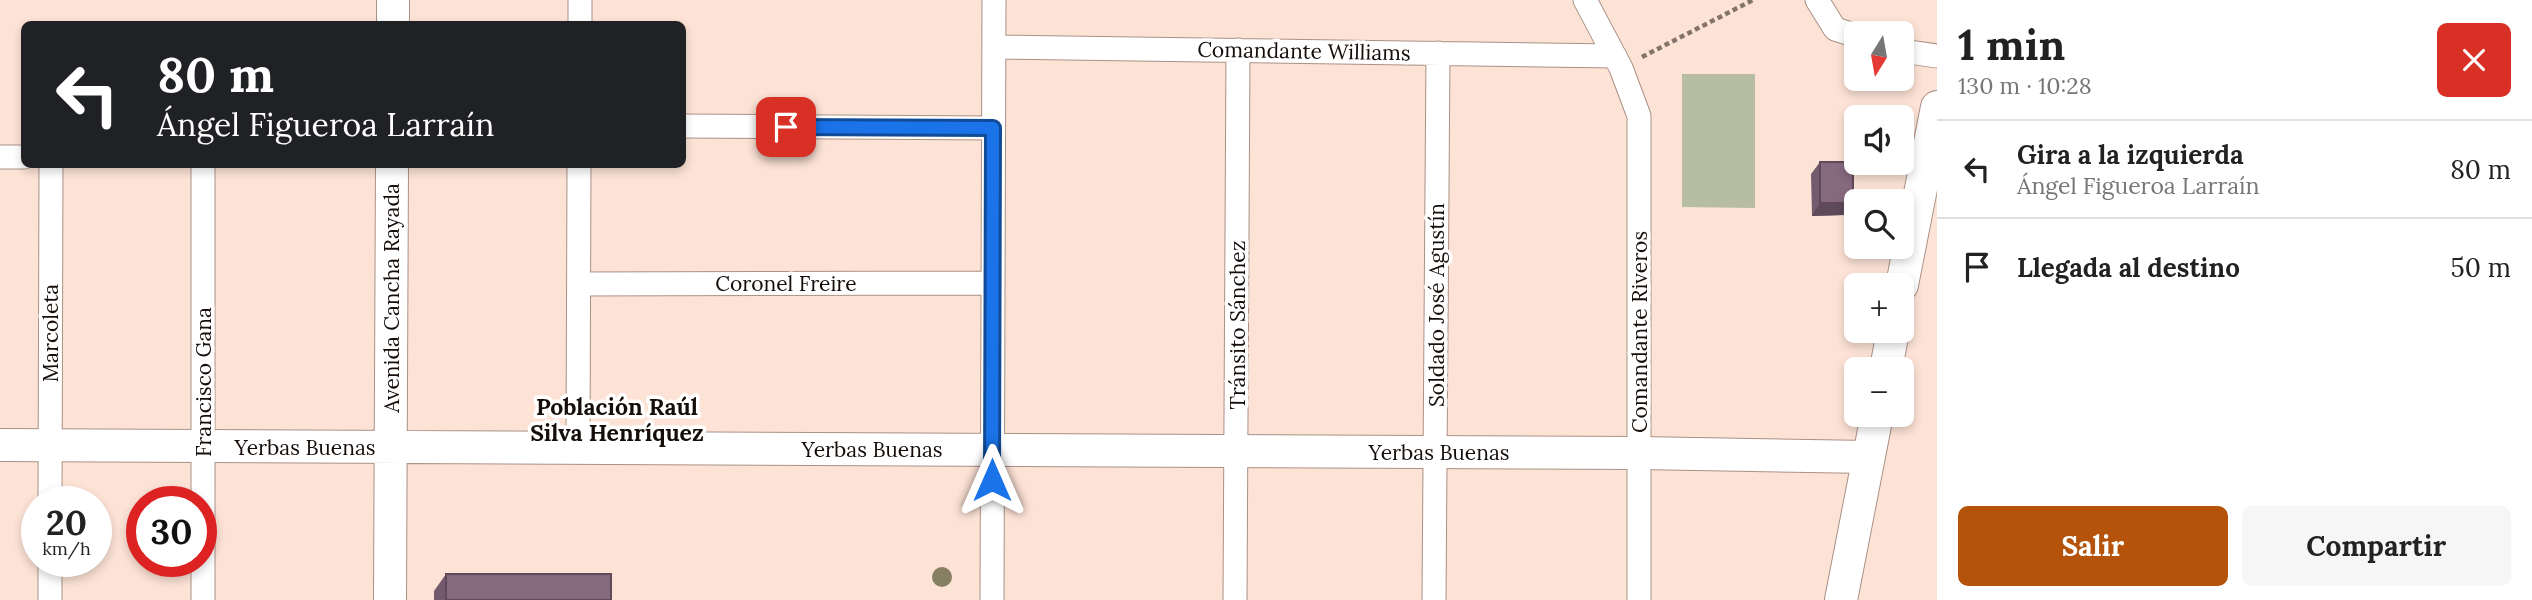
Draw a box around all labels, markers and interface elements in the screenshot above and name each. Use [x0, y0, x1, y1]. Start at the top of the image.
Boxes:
text: 1 min [1958, 18, 2065, 72]
north arrow [1844, 21, 1914, 91]
map controls [1844, 21, 1914, 427]
button: close [2437, 23, 2511, 97]
street label: Comandante Williams [1197, 36, 1411, 66]
text: 80 m [157, 43, 274, 105]
icon: left [42, 49, 133, 140]
text: 130 m · 10:28 [1958, 71, 2092, 100]
pin [756, 97, 816, 157]
text: Ángel Figueroa Larraín [157, 104, 494, 145]
button: sound [1844, 105, 1914, 175]
icon: arrive [767, 108, 805, 146]
text: Gira a la izquierda [2017, 138, 2244, 171]
icon: left [1958, 150, 1996, 188]
text: 80 m [2450, 153, 2511, 186]
text: Ángel Figueroa Larraín [2017, 171, 2260, 200]
street label: Avenida Cancha Rayada [378, 183, 405, 414]
button: search [1844, 189, 1914, 259]
street label: Soldado José Agustín [1423, 203, 1450, 407]
street label: Comandante Riveros [1626, 231, 1653, 433]
street label: Tránsito Sánchez [1224, 241, 1251, 409]
icon: arrive [1958, 248, 1996, 286]
text: Llegada al destino [2017, 251, 2240, 284]
text: 50 m [2451, 251, 2511, 284]
street label: Coronel Freire [715, 270, 857, 297]
button: + [1844, 273, 1914, 343]
street label: Marcoleta [37, 284, 64, 382]
street label: Francisco Gana [190, 307, 217, 457]
button: − [1844, 357, 1914, 427]
district label: Población Raúl Silva Henríquez [530, 392, 704, 447]
street label: Yerbas Buenas [233, 434, 376, 461]
street label: Yerbas Buenas [800, 436, 943, 463]
street label: Yerbas Buenas [1367, 439, 1510, 466]
position arrow [955, 443, 1029, 517]
speed limit sign: 30 [126, 486, 217, 577]
text: 20 [46, 500, 87, 545]
button: Salir [1958, 506, 2228, 586]
button: Compartir [2242, 506, 2511, 586]
text: km/h [42, 537, 91, 560]

